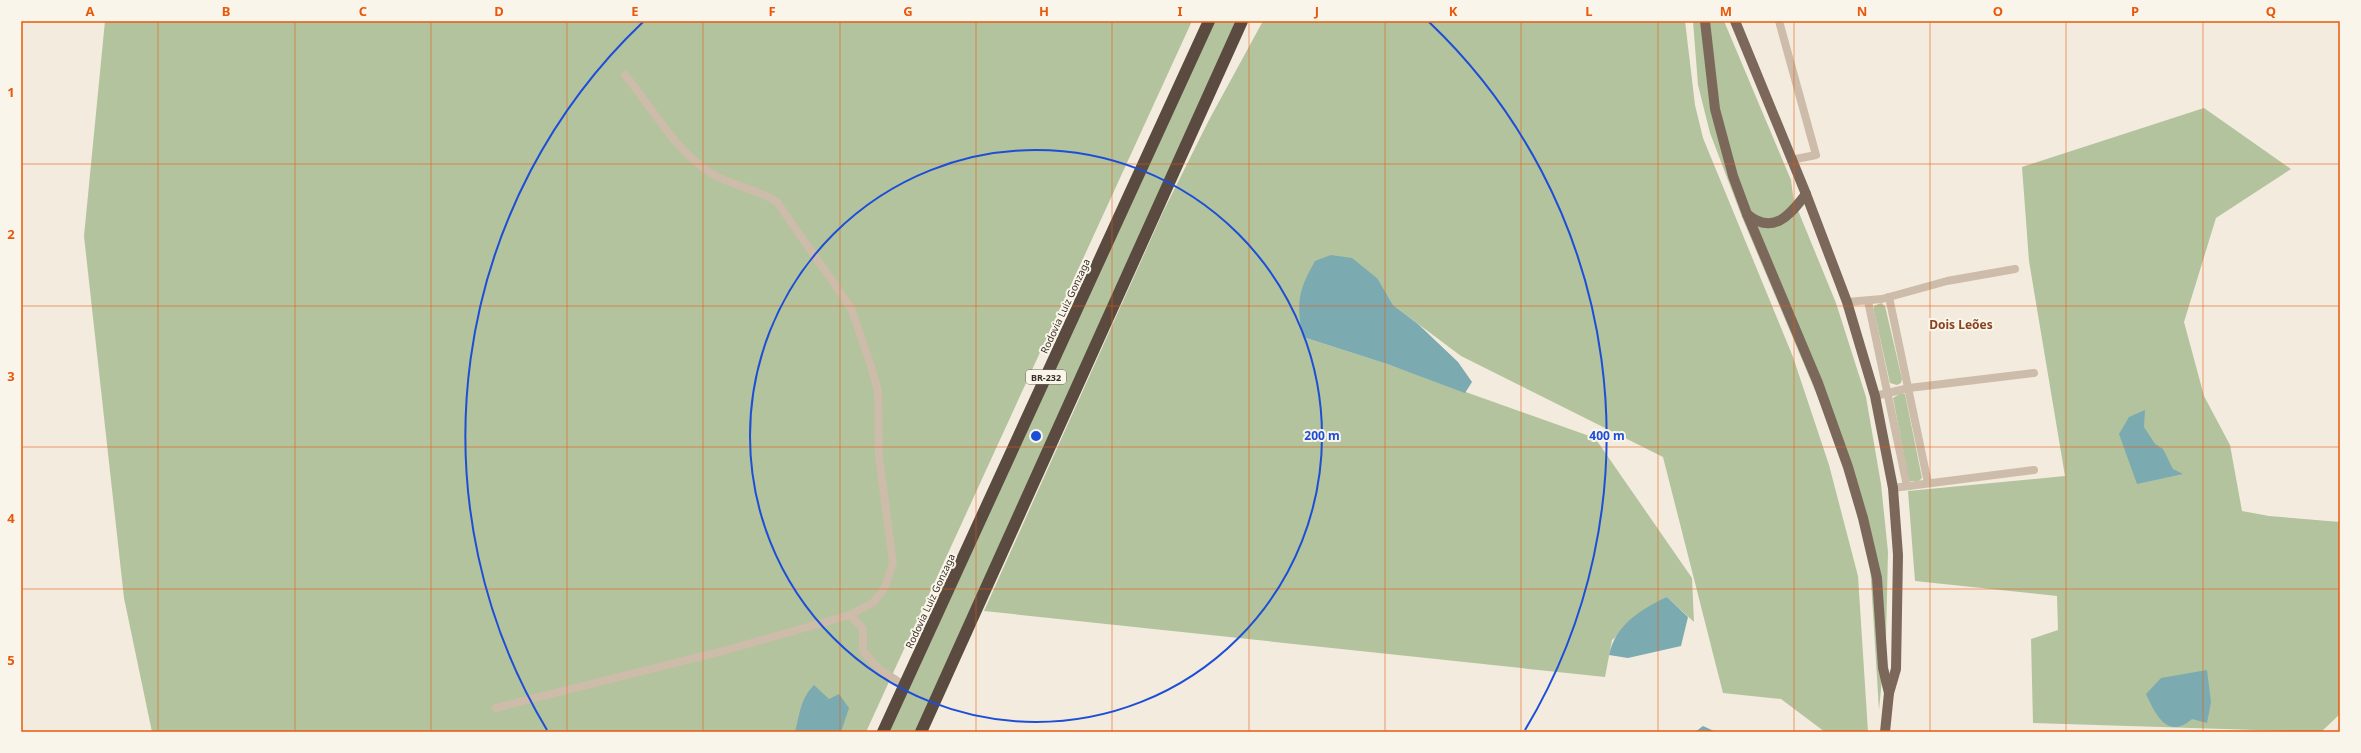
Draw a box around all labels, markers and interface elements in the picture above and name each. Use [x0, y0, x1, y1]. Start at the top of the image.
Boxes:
text: A [86, 2, 95, 20]
text: B [222, 2, 230, 20]
text: C [359, 2, 367, 20]
text: D [494, 2, 504, 20]
text: E [631, 2, 639, 20]
text: F [768, 2, 776, 20]
text: G [903, 2, 913, 20]
text: H [1039, 2, 1049, 20]
text: I [1177, 2, 1183, 20]
text: J [1314, 2, 1319, 20]
text: K [1449, 2, 1458, 20]
text: L [1585, 2, 1593, 20]
text: M [1720, 2, 1732, 20]
text: N [1857, 2, 1867, 20]
text: O [1993, 2, 2003, 20]
text: P [2131, 2, 2139, 20]
text: Q [2266, 2, 2276, 20]
text: 1 [7, 83, 15, 101]
text: 2 [7, 225, 15, 243]
street label: Rodovia Luiz Gonzaga [1037, 256, 1093, 356]
district label: Dois Leões [1929, 316, 1993, 333]
text: 3 [7, 367, 15, 385]
road number: BR-232 [1026, 370, 1066, 384]
text: 200 m [1304, 427, 1340, 444]
text: 400 m [1589, 427, 1625, 444]
centre of rings [1029, 429, 1043, 443]
text: 4 [7, 509, 15, 527]
street label: Rodovia Luiz Gonzaga [902, 551, 958, 651]
text: 5 [7, 651, 15, 669]

